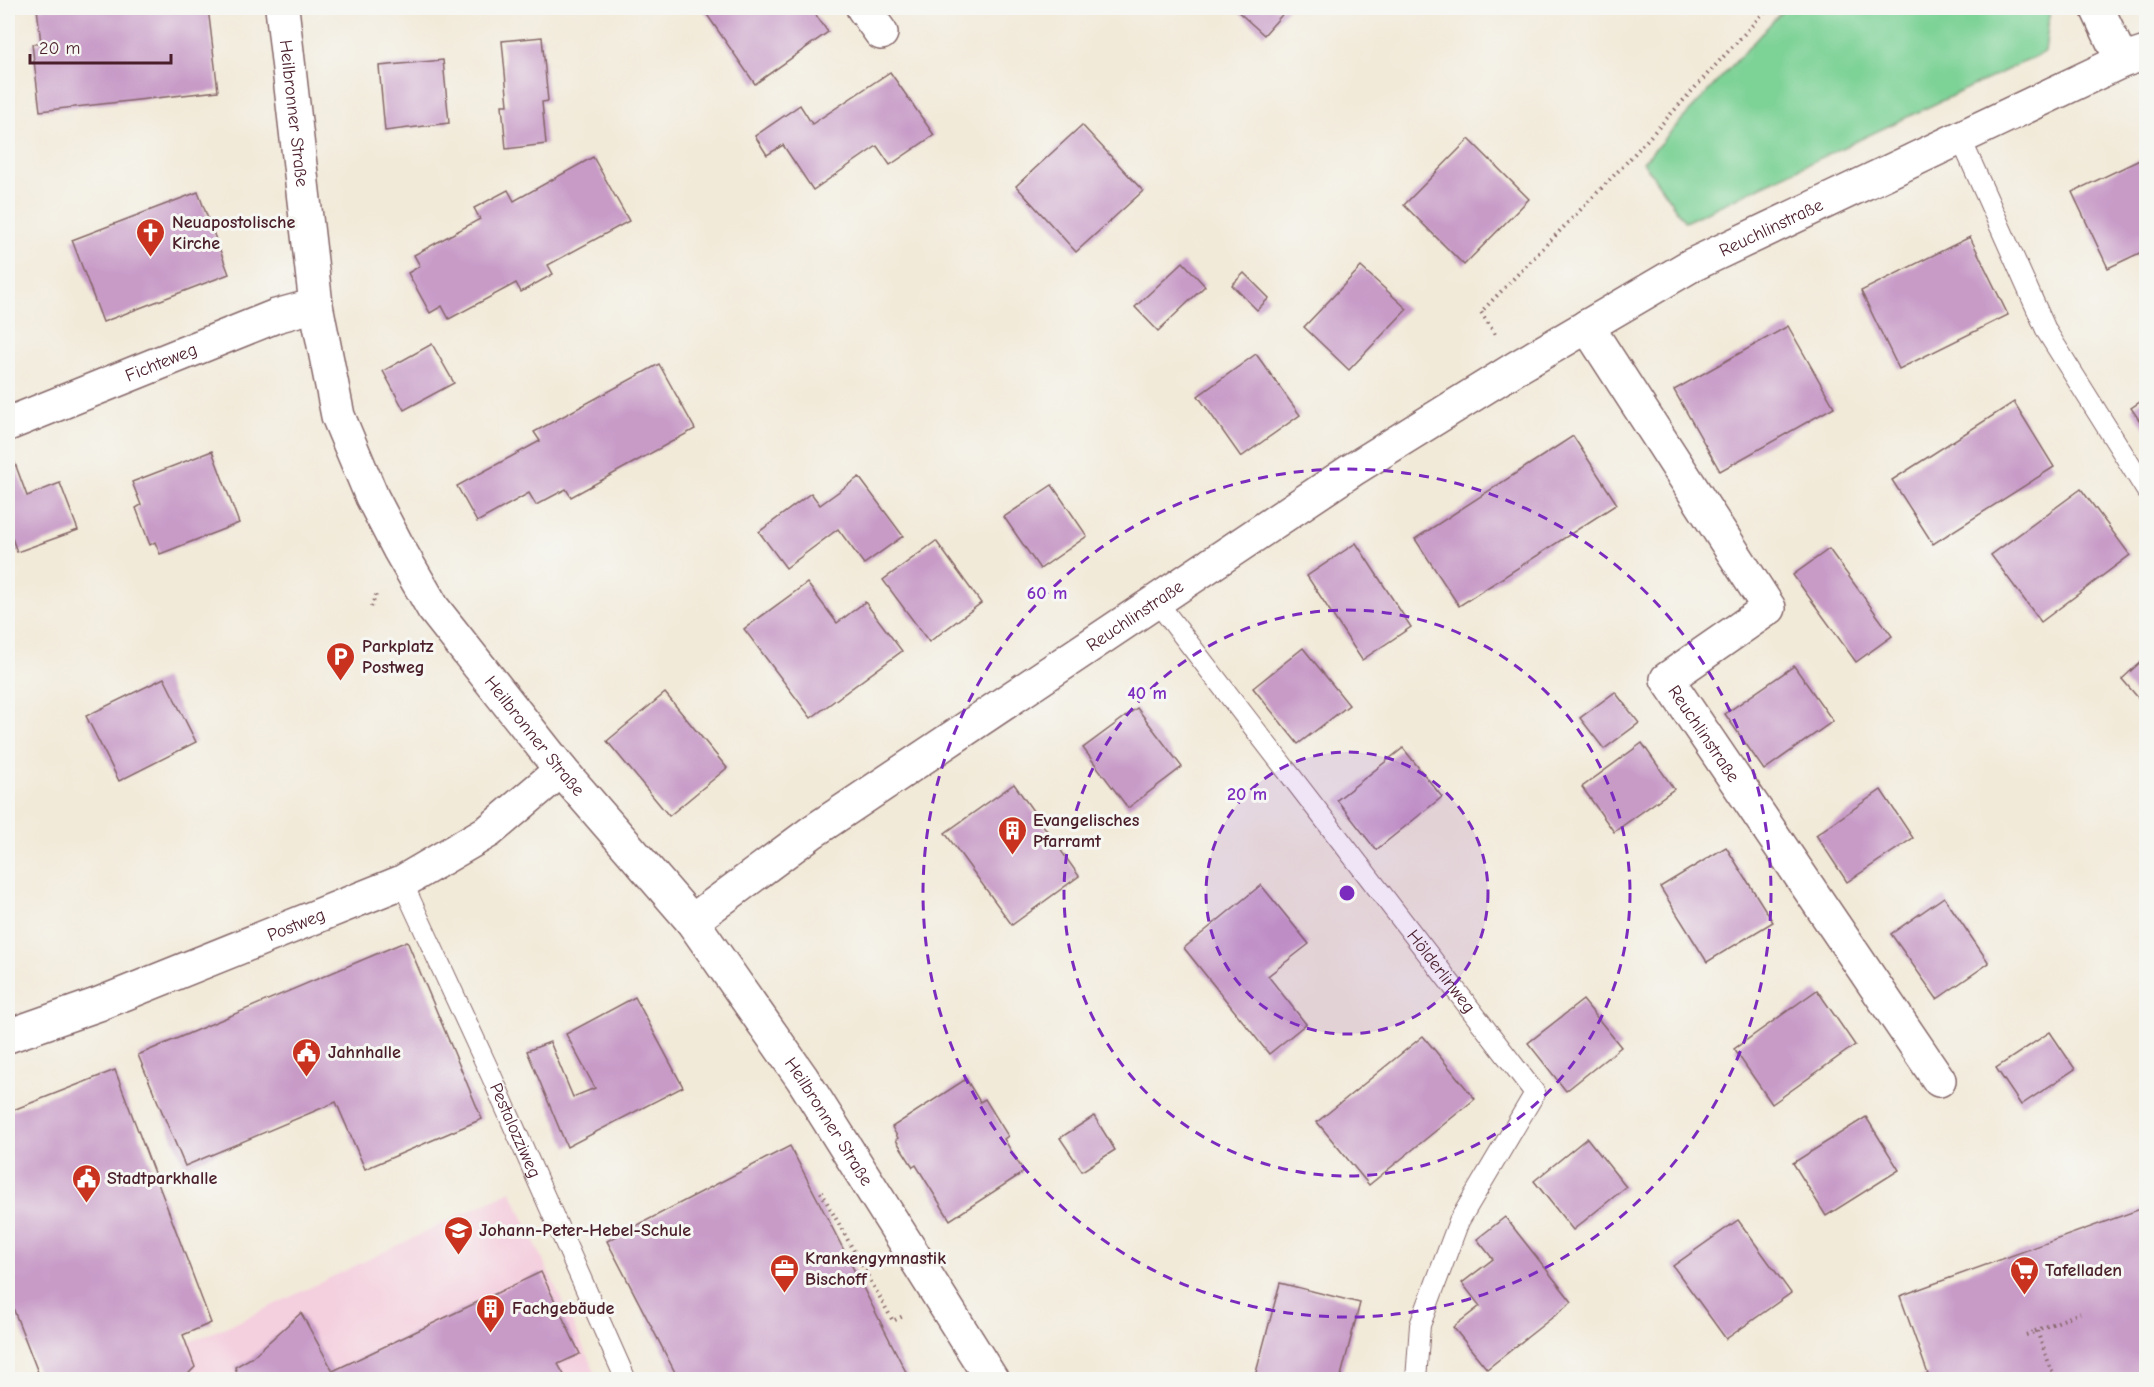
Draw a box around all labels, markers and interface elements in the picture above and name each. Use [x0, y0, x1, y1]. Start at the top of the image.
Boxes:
scale bar [30, 27, 171, 65]
text: 20 m [39, 38, 80, 59]
street label: Heilbronner Straße [275, 39, 312, 188]
street label: Reuchlinstraße [1716, 194, 1826, 262]
place label: Neuapostolische Kirche [172, 212, 295, 254]
church icon: Neuapostolische Kirche [135, 216, 167, 258]
street label: Fichteweg [122, 339, 200, 387]
street label: Reuchlinstraße [1083, 576, 1188, 656]
text: 60 m [1027, 583, 1067, 604]
place label: Parkplatz Postweg [362, 636, 434, 678]
parking icon: Parkplatz Postweg [325, 640, 357, 682]
street label: Heilbronner Straße [480, 672, 589, 801]
street label: Reuchlinstraße [1663, 682, 1744, 786]
text: 40 m [1127, 683, 1167, 704]
text: 20 m [1227, 784, 1267, 805]
place label: Evangelisches Pfarramt [1033, 810, 1140, 852]
building icon: Evangelisches Pfarramt [996, 814, 1028, 856]
centre of rings [1337, 883, 1357, 903]
street label: Postweg [264, 904, 328, 946]
street label: Hölderlinweg [1402, 926, 1479, 1017]
public building icon: Jahnhalle [291, 1036, 323, 1078]
place label: Jahnhalle [328, 1042, 401, 1063]
street label: Heilbronner Straße [780, 1054, 877, 1190]
street label: Pestalozziweg [485, 1080, 545, 1181]
public building icon: Stadtparkhalle [70, 1162, 102, 1204]
place label: Stadtparkhalle [107, 1168, 217, 1189]
school or university icon: Johann-Peter-Hebel-Schule [442, 1214, 474, 1256]
place label: Johann-Peter-Hebel-Schule [479, 1220, 691, 1241]
place label: Krankengymnastik Bischoff [805, 1248, 946, 1290]
office icon: Krankengymnastik Bischoff [768, 1252, 800, 1294]
supermarket icon: Tafelladen [2008, 1254, 2040, 1296]
place label: Tafelladen [2045, 1260, 2122, 1281]
building icon: Fachgebäude [475, 1292, 507, 1334]
place label: Fachgebäude [512, 1298, 615, 1319]

